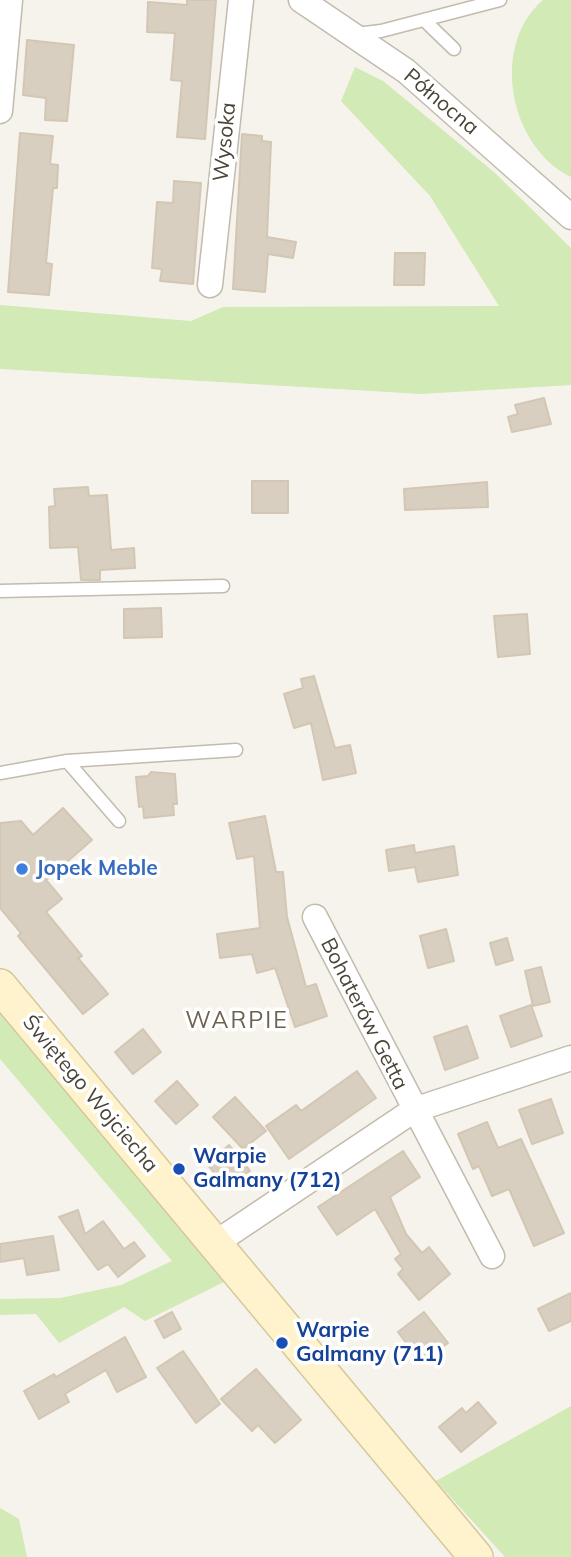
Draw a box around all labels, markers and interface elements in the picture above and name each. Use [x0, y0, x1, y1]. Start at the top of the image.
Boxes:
street label: Północna [399, 63, 483, 141]
street label: Wysoka [208, 101, 242, 183]
place label: Jopek Meble [36, 856, 158, 882]
marker: Jopek Meble [14, 861, 30, 877]
street label: Bohaterów Getta [315, 934, 413, 1094]
district label: WARPIE [186, 1007, 288, 1035]
street label: Świętego Wojciecha [17, 1010, 163, 1178]
place label: Warpie Galmany (712) [193, 1144, 341, 1194]
marker: Warpie Galmany (712) [171, 1161, 187, 1177]
place label: Warpie Galmany (711) [296, 1318, 444, 1368]
marker: Warpie Galmany (711) [274, 1335, 290, 1351]

